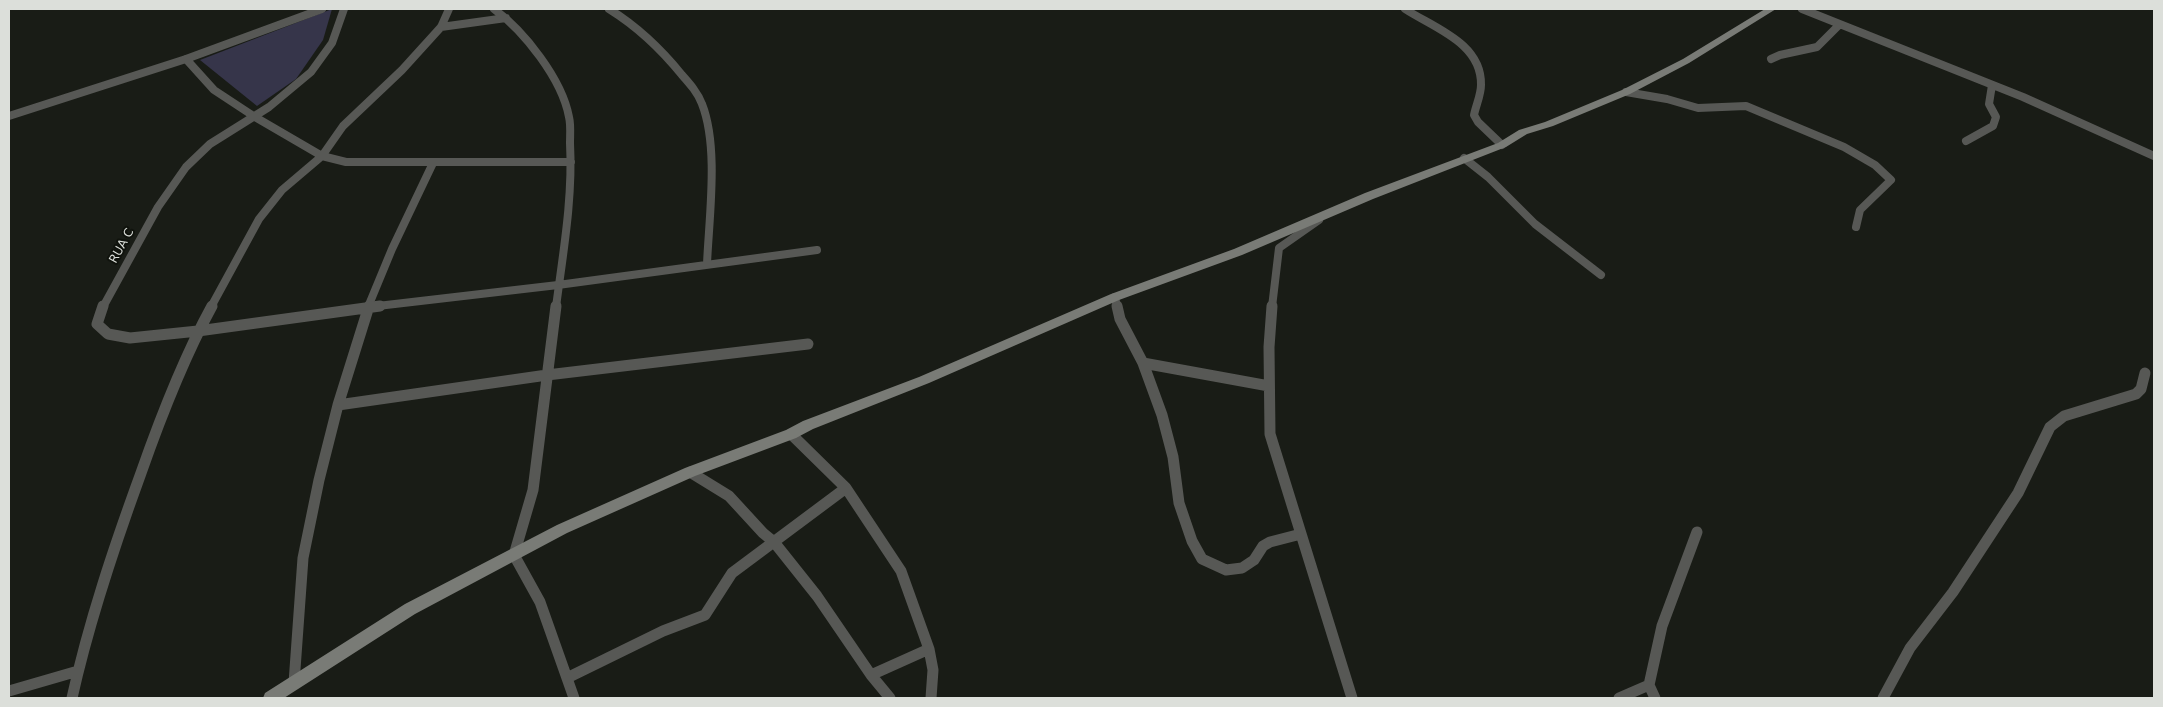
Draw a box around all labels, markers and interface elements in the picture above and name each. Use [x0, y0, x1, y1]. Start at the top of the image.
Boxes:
street label: RUA C [107, 226, 137, 266]

